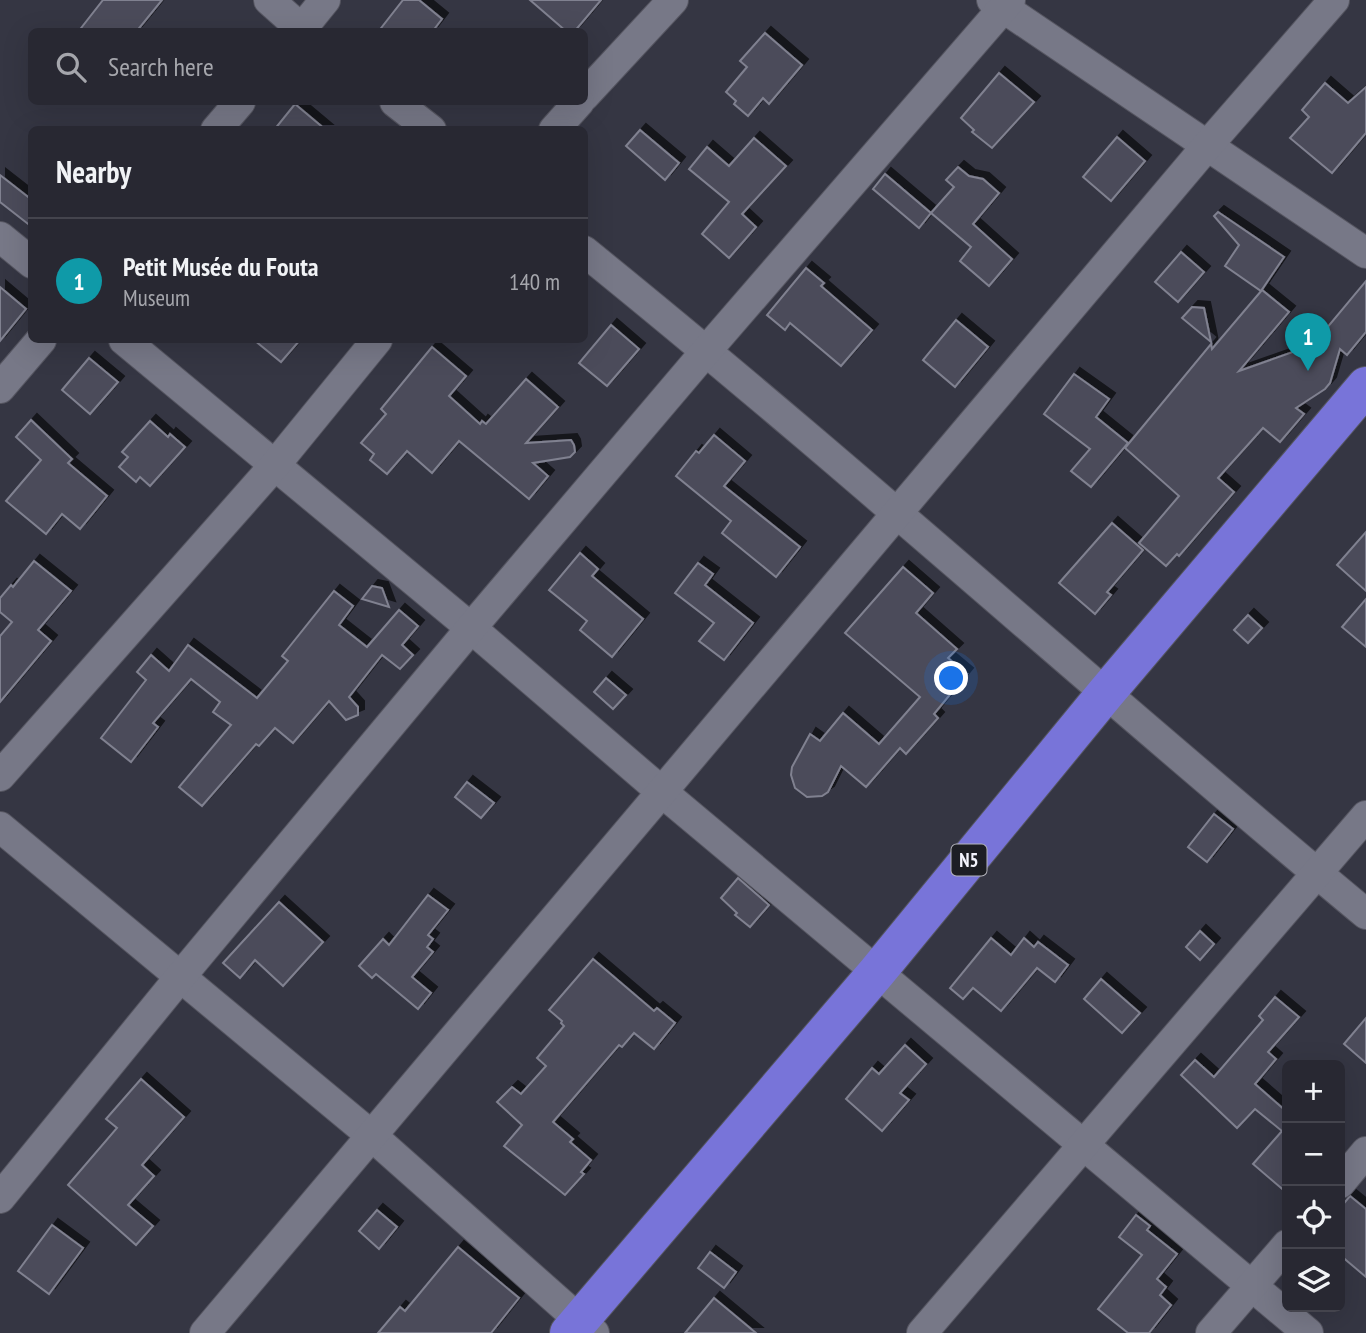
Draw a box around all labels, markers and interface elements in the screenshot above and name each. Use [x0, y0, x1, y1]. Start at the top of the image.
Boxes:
search box [28, 28, 588, 105]
icon: search [52, 48, 90, 86]
text: Search here [108, 50, 214, 83]
text: Nearby [56, 152, 131, 191]
text: Petit Musée du Fouta [123, 250, 318, 283]
text: 1 [74, 267, 85, 296]
text: 140 m [509, 267, 560, 296]
text: Museum [123, 283, 190, 312]
pin: 1 [1285, 313, 1331, 371]
your location [934, 661, 968, 695]
road number: N5 [951, 845, 986, 876]
map controls [1282, 1060, 1345, 1312]
button: + [1282, 1060, 1345, 1123]
button: − [1282, 1123, 1345, 1186]
button: locate [1282, 1186, 1345, 1249]
button: layers [1282, 1249, 1345, 1312]

